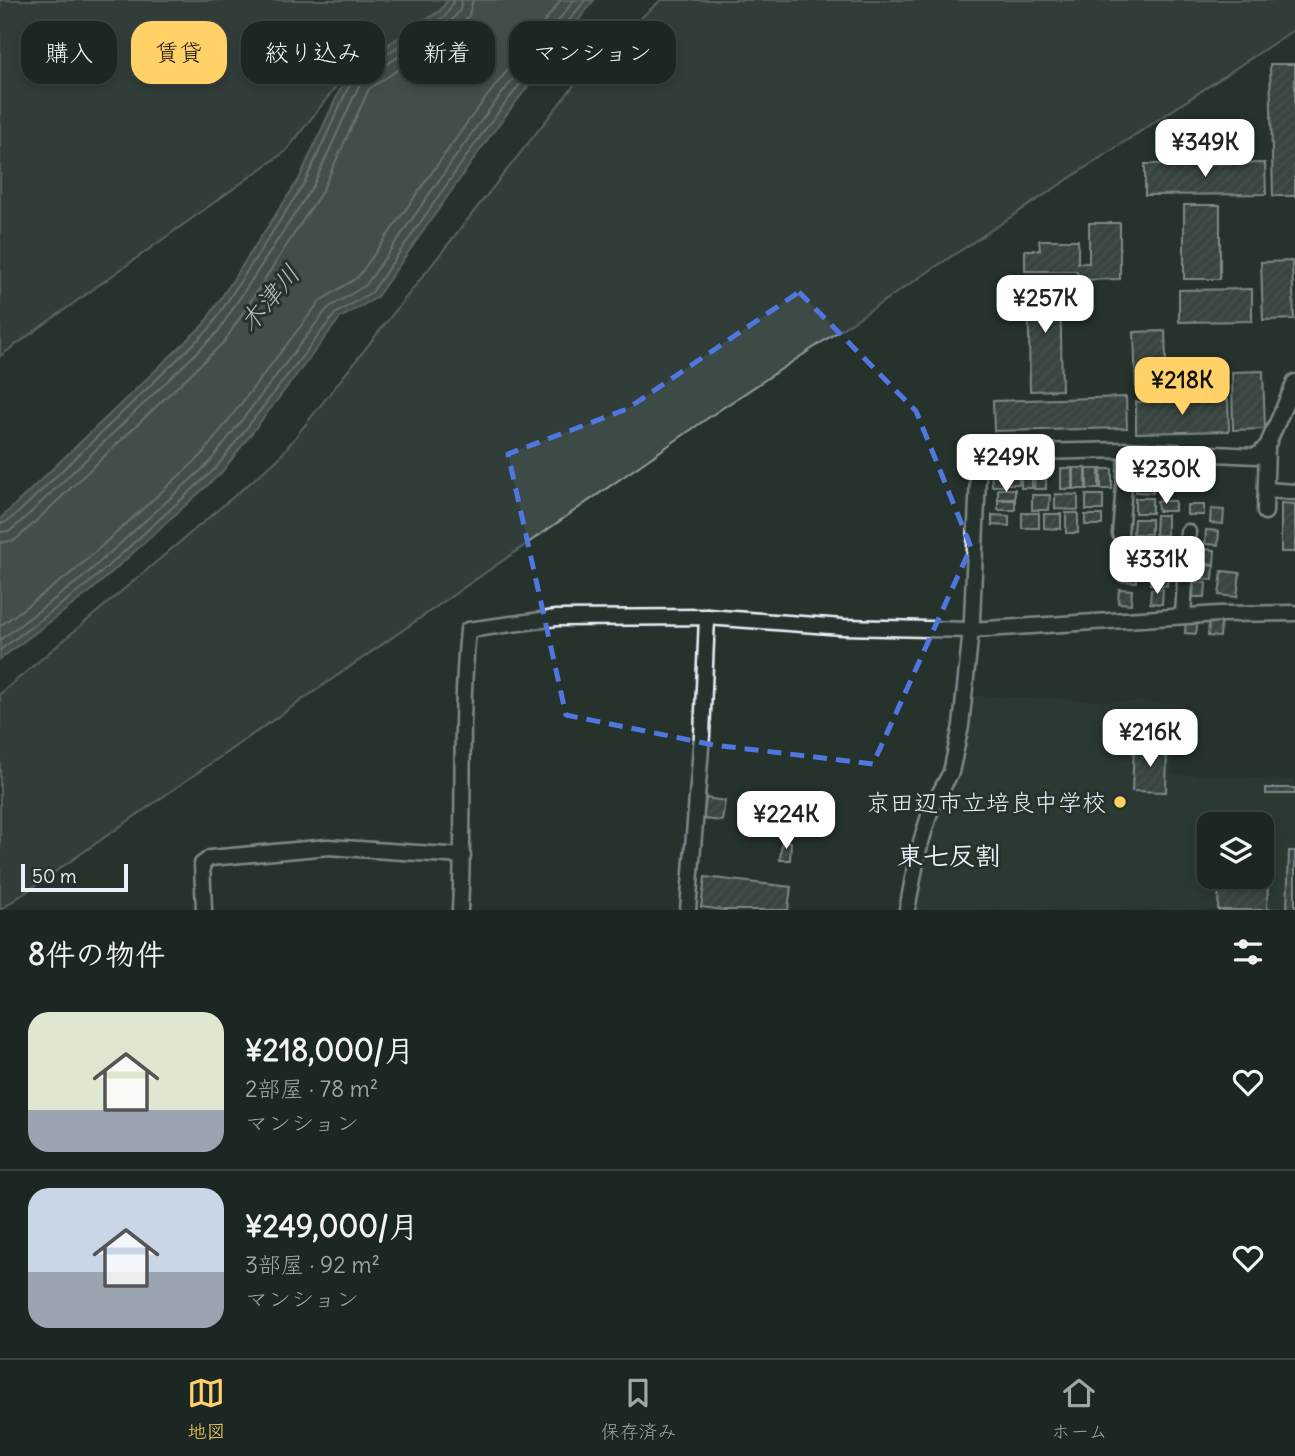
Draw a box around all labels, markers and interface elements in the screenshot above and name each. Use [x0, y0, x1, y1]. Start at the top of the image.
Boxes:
chip: 購入 [21, 21, 117, 84]
chip: 賃貸 [131, 21, 227, 84]
chip: 絞り込み [241, 21, 385, 84]
chip: 新着 [399, 21, 495, 84]
chip: マンション [509, 21, 676, 84]
pin: ¥349K [1156, 120, 1254, 179]
text: ¥349K [1171, 127, 1239, 156]
water label: 木津川 [231, 258, 307, 338]
pin: ¥257K [996, 276, 1094, 335]
text: ¥257K [1013, 283, 1077, 312]
pin: ¥218K [1133, 358, 1231, 417]
text: ¥218K [1151, 365, 1213, 394]
pin: ¥249K [957, 434, 1055, 494]
text: ¥249K [973, 442, 1039, 471]
pin: ¥230K [1117, 447, 1215, 506]
text: ¥230K [1132, 454, 1200, 483]
pin: ¥331K [1108, 536, 1206, 596]
text: ¥331K [1126, 544, 1188, 573]
pin: ¥216K [1101, 710, 1199, 769]
text: ¥216K [1119, 717, 1181, 746]
place label: 京田辺市立培良中学校 [866, 787, 1106, 817]
pin: ¥224K [737, 792, 835, 851]
marker: 京田辺市立培良中学校 [1112, 794, 1128, 810]
text: ¥224K [753, 799, 819, 828]
map controls [1197, 812, 1274, 889]
button: layers [1197, 812, 1274, 889]
district label: 東七反割 [897, 839, 1001, 872]
scale bar [21, 861, 128, 893]
text: 50 m [32, 864, 77, 888]
icon: filters [1229, 933, 1267, 971]
text: 8件の物件 [28, 935, 165, 973]
text: ¥218,000/月 [245, 1031, 414, 1069]
icon: home [84, 1040, 168, 1124]
icon: heart [1229, 1063, 1267, 1101]
text: 2部屋 · 78 m² [245, 1074, 378, 1103]
text: マンション [245, 1108, 359, 1137]
text: ¥249,000/月 [245, 1207, 419, 1245]
icon: home [84, 1216, 168, 1300]
icon: heart [1229, 1239, 1267, 1277]
text: 3部屋 · 92 m² [245, 1250, 380, 1279]
text: マンション [245, 1284, 359, 1313]
tab: 地図 [187, 1374, 225, 1443]
tab: 保存済み [600, 1374, 676, 1443]
tab: ホーム [1051, 1374, 1108, 1443]

